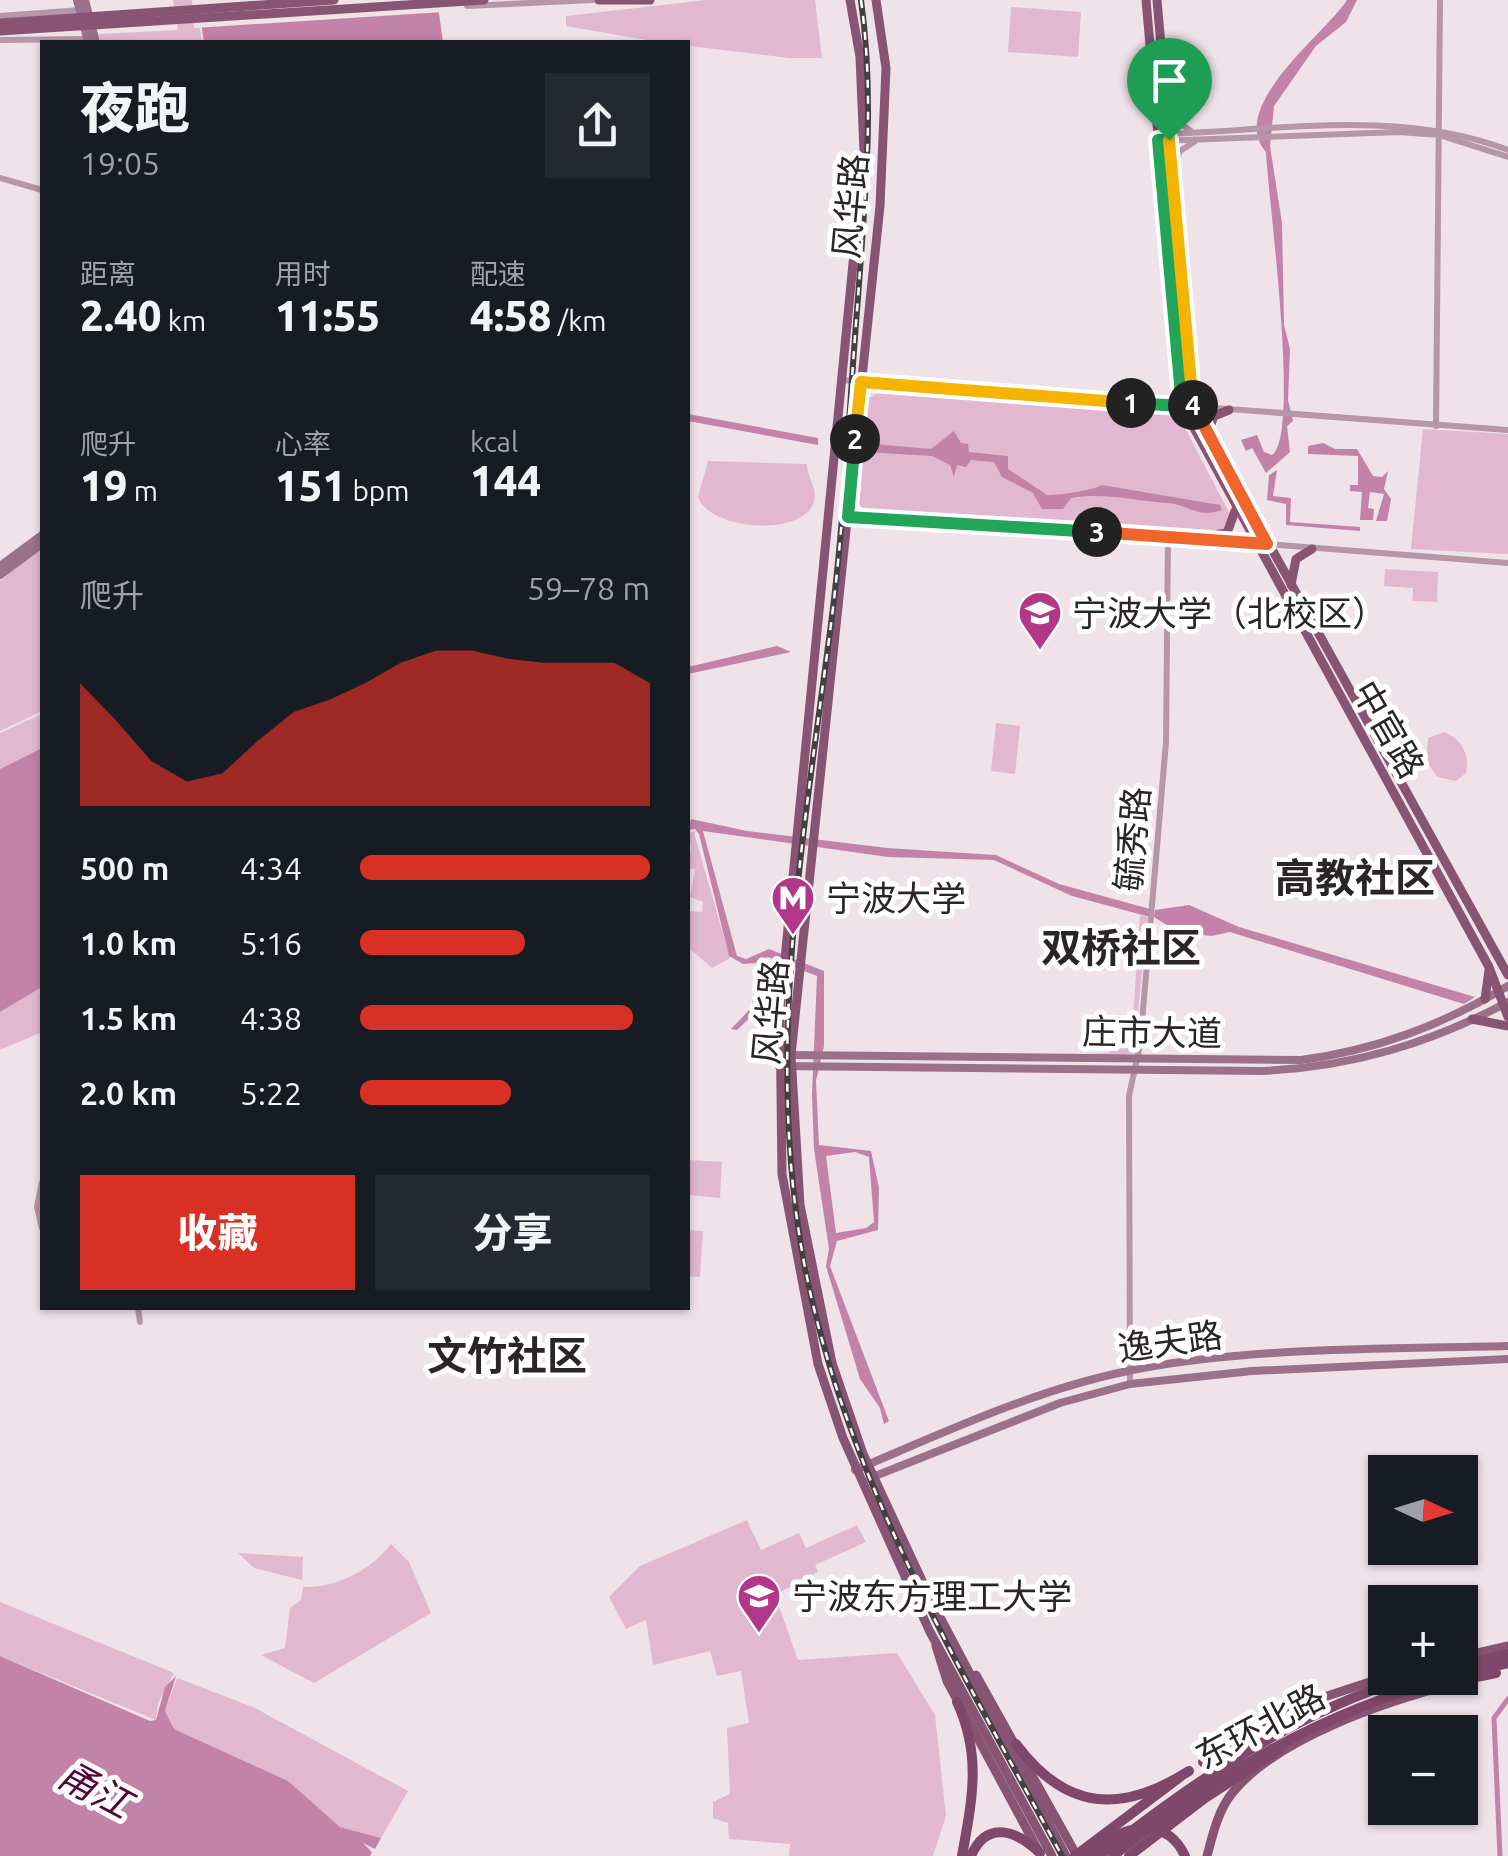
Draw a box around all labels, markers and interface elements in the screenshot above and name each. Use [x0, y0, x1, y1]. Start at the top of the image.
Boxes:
pin [1127, 38, 1212, 141]
icon: arrive [1142, 53, 1197, 108]
button: share [545, 73, 650, 178]
text: 夜跑 [80, 77, 190, 138]
text: 19:05 [80, 145, 160, 181]
street label: 风华路 [825, 152, 875, 260]
text: 距离 [80, 258, 136, 289]
text: 用时 [275, 258, 331, 289]
text: 配速 [470, 258, 526, 289]
text: 2.40 [80, 292, 161, 339]
text: 11:55 [275, 292, 380, 339]
text: 4:58 [470, 292, 551, 339]
text: km [161, 305, 206, 336]
text: /km [551, 305, 606, 336]
pin: 1 [1106, 378, 1156, 428]
pin: 4 [1168, 380, 1218, 430]
text: 1 [1123, 387, 1139, 418]
text: 4 [1185, 389, 1201, 420]
pin: 2 [830, 414, 880, 464]
text: 2 [847, 423, 863, 454]
text: kcal [470, 426, 518, 457]
text: 爬升 [80, 428, 136, 459]
text: 心率 [275, 428, 331, 459]
text: 144 [470, 457, 541, 504]
text: 19 [80, 462, 127, 509]
text: 151 [275, 462, 346, 509]
text: m [127, 475, 158, 506]
text: bpm [346, 475, 409, 506]
pin: 3 [1072, 507, 1122, 557]
text: 3 [1089, 516, 1105, 547]
text: 59–78 m [527, 570, 650, 606]
text: 爬升 [80, 577, 144, 613]
school or university icon: 宁波大学（北校区） [1017, 590, 1063, 651]
place label: 宁波大学（北校区） [1072, 593, 1387, 633]
street label: 中官路 [1345, 674, 1433, 784]
street label: 毓秀路 [1107, 785, 1157, 893]
text: 500 m [80, 850, 169, 886]
text: 4:34 [240, 850, 302, 886]
district label: 高教社区 [1275, 855, 1435, 900]
metro station icon: 宁波大学 [770, 875, 816, 936]
place label: 宁波大学 [826, 878, 966, 918]
text: 1.0 km [80, 925, 177, 961]
text: 5:16 [240, 925, 302, 961]
district label: 双桥社区 [1041, 925, 1201, 970]
street label: 风华路 [745, 958, 795, 1066]
text: 1.5 km [80, 1000, 177, 1036]
text: 4:38 [240, 1000, 302, 1036]
street label: 庄市大道 [1082, 1011, 1222, 1053]
text: 2.0 km [80, 1075, 177, 1111]
text: 5:22 [240, 1075, 302, 1111]
button: 收藏 [80, 1175, 355, 1290]
button: 分享 [375, 1175, 650, 1290]
street label: 逸夫路 [1115, 1314, 1225, 1368]
district label: 文竹社区 [427, 1333, 587, 1378]
north arrow [1368, 1455, 1478, 1565]
map controls [1368, 1455, 1478, 1825]
school or university icon: 宁波东方理工大学 [736, 1573, 782, 1634]
place label: 宁波东方理工大学 [792, 1576, 1072, 1616]
button: + [1368, 1585, 1478, 1695]
street label: 东环北路 [1189, 1675, 1331, 1777]
button: − [1368, 1715, 1478, 1825]
water label: 甬江 [52, 1753, 142, 1827]

